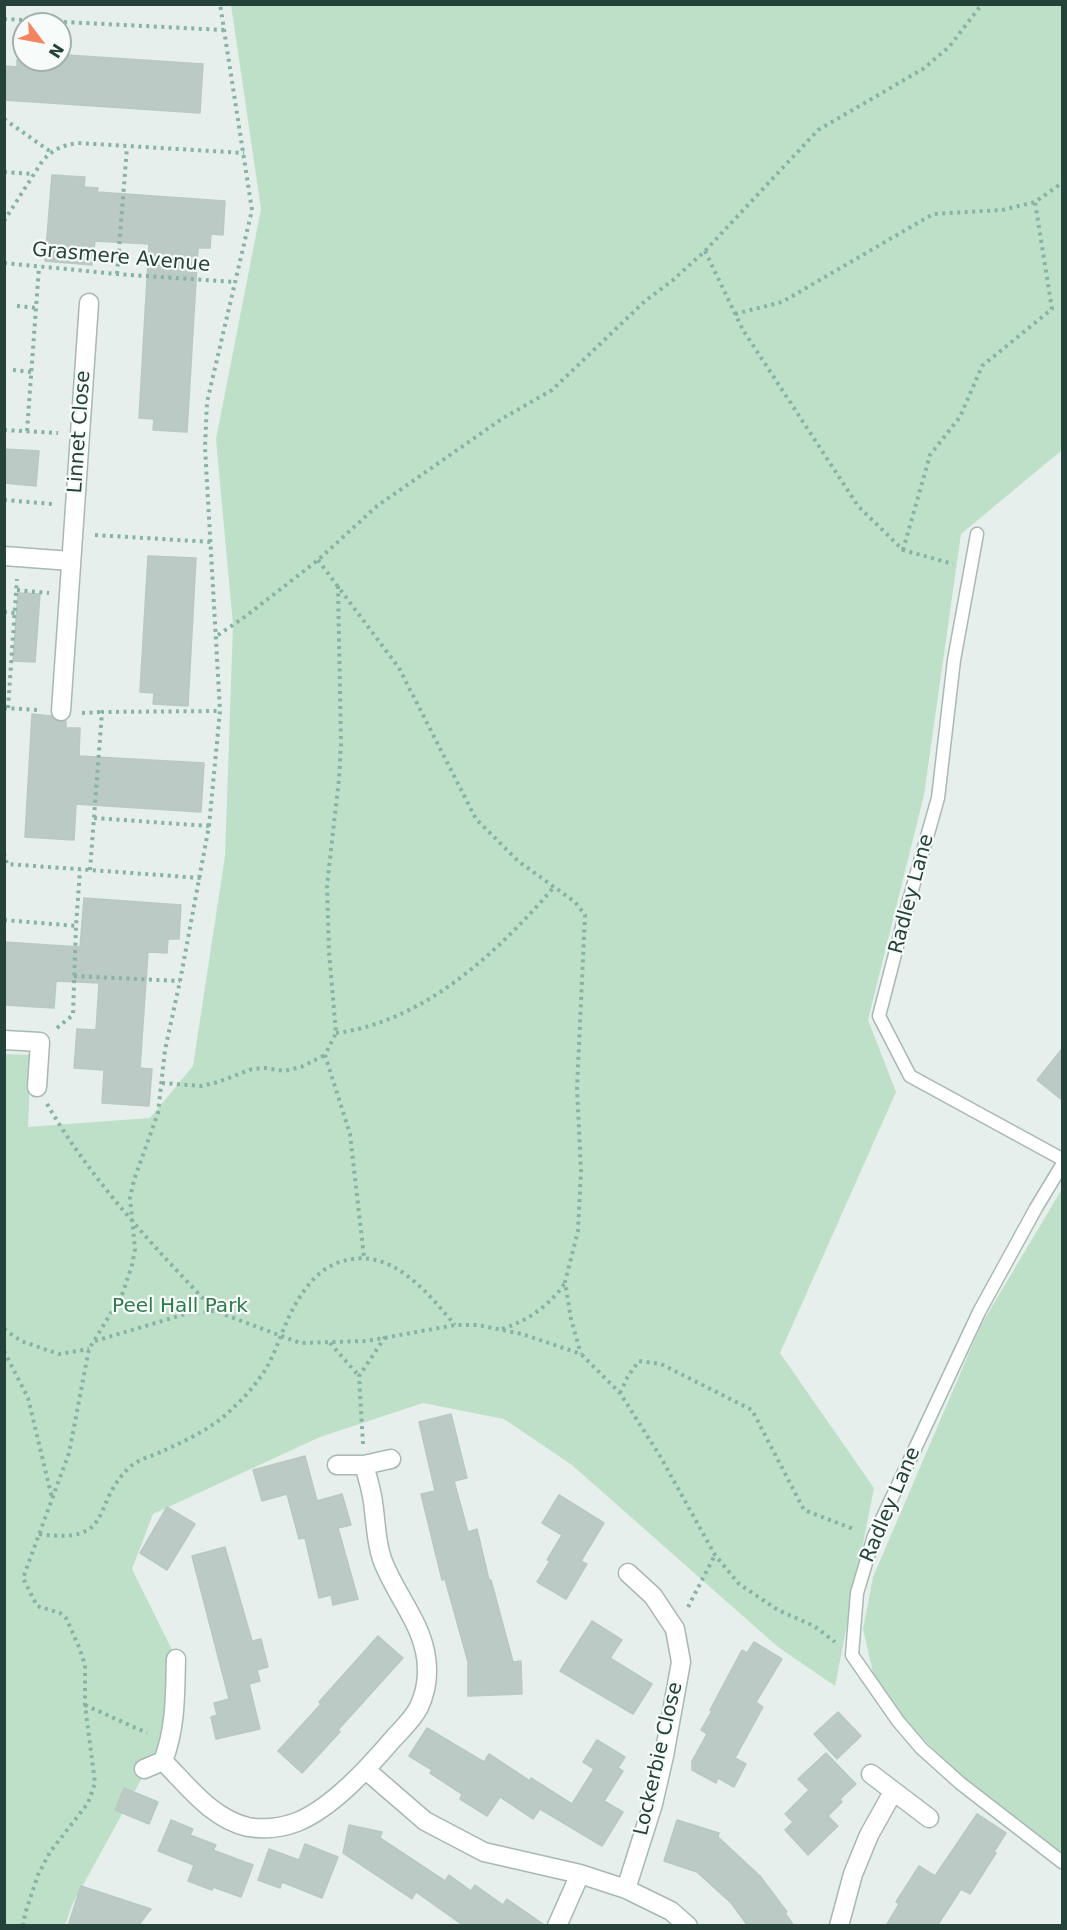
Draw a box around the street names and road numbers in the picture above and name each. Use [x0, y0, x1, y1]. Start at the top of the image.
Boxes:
street label: Grasmere Avenue [31, 238, 211, 278]
street label: Linnet Close [64, 370, 96, 494]
street label: Radley Lane [885, 832, 939, 956]
street label: Radley Lane [856, 1444, 926, 1566]
street label: Lockerbie Close [630, 1680, 688, 1838]

